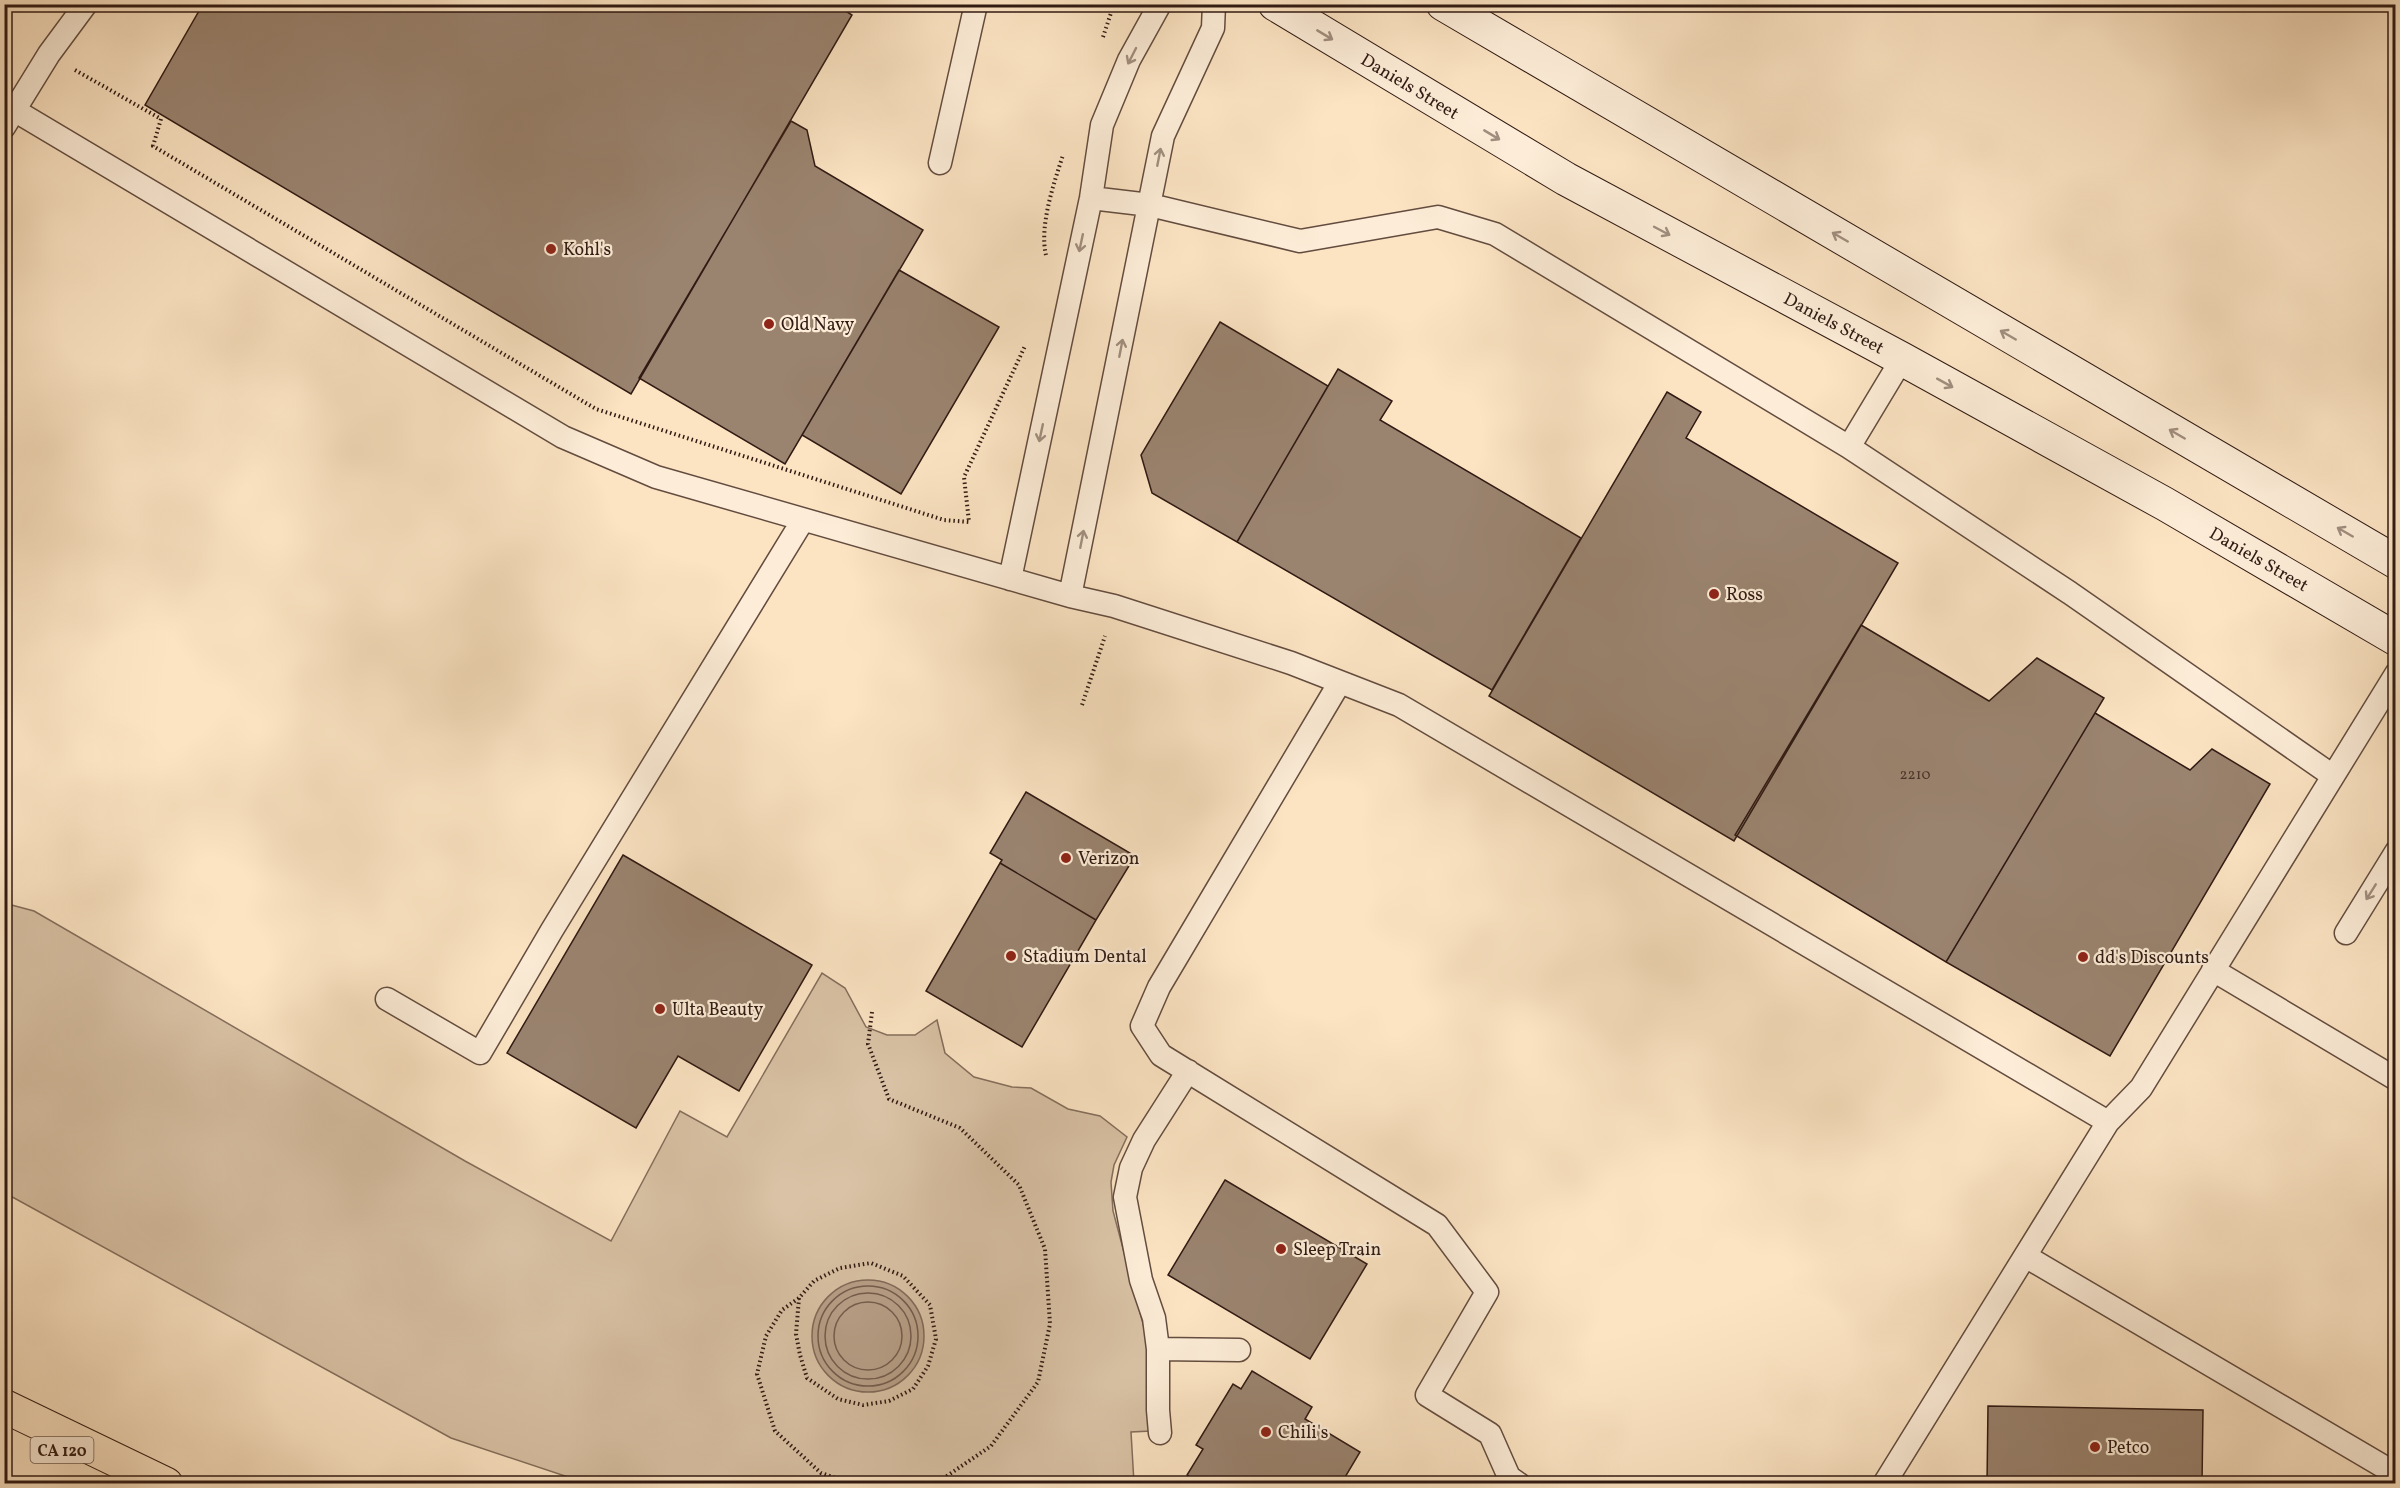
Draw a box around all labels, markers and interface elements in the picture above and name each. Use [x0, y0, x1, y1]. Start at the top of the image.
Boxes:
one-way arrow [1316, 29, 1333, 41]
one-way arrow [1126, 46, 1137, 64]
street label: Daniels Street [1355, 48, 1463, 127]
one-way arrow [1483, 129, 1500, 141]
one-way arrow [1154, 147, 1165, 167]
one-way arrow [1653, 225, 1670, 237]
one-way arrow [1832, 231, 1849, 243]
one-way arrow [1075, 232, 1086, 252]
place label: Kohl's [563, 238, 611, 263]
marker: Kohl's [544, 242, 558, 256]
street label: Daniels Street [1779, 287, 1888, 361]
place label: Old Navy [781, 313, 855, 338]
marker: Old Navy [762, 317, 776, 331]
one-way arrow [2000, 329, 2017, 341]
one-way arrow [1116, 339, 1127, 358]
one-way arrow [1936, 377, 1953, 389]
one-way arrow [1035, 423, 1046, 443]
one-way arrow [2169, 427, 2186, 439]
street label: Daniels Street [2204, 522, 2312, 599]
one-way arrow [2337, 526, 2354, 538]
one-way arrow [1077, 530, 1088, 549]
place label: Ross [1726, 583, 1763, 608]
marker: Ross [1707, 587, 1721, 601]
house number: 2210 [1900, 765, 1930, 786]
place label: Verizon [1078, 847, 1140, 872]
marker: Verizon [1059, 851, 1073, 865]
one-way arrow [2364, 883, 2376, 900]
place label: Stadium Dental [1023, 945, 1147, 970]
place label: dd's Discounts [2095, 946, 2209, 971]
marker: Stadium Dental [1004, 949, 1018, 963]
marker: dd's Discounts [2076, 950, 2090, 964]
place label: Ulta Beauty [672, 998, 764, 1023]
marker: Ulta Beauty [653, 1002, 667, 1016]
place label: Sleep Train [1293, 1238, 1381, 1263]
marker: Sleep Train [1274, 1242, 1288, 1256]
place label: Chili's [1278, 1421, 1329, 1446]
marker: Chili's [1259, 1425, 1273, 1439]
place label: Petco [2107, 1436, 2149, 1461]
road number: CA 120 [31, 1437, 94, 1463]
marker: Petco [2088, 1440, 2102, 1454]

